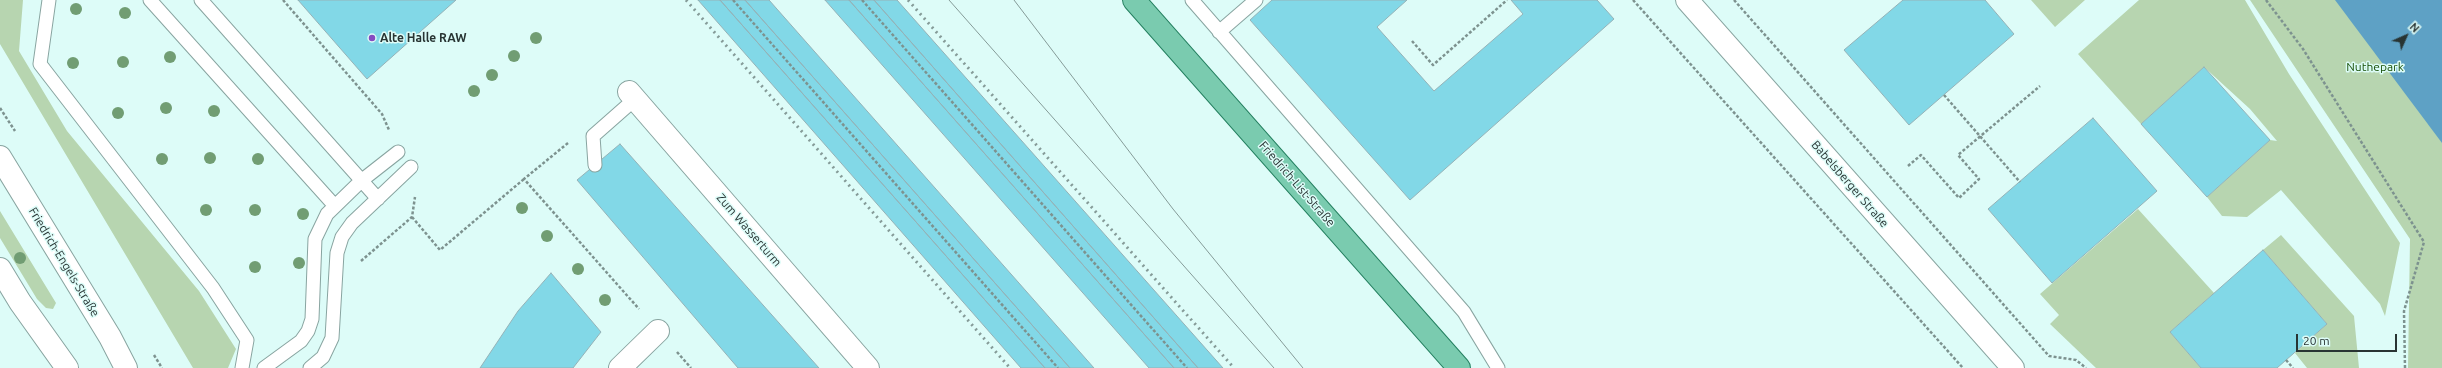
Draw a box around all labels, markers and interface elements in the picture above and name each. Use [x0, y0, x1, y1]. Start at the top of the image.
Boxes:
north arrow [2386, 16, 2426, 56]
text: N [2407, 20, 2422, 35]
place label: Alte Halle RAW [380, 31, 467, 45]
marker: Alte Halle RAW [367, 33, 377, 43]
park label: Nuthepark [2346, 60, 2404, 74]
street label: Friedrich-List-Straße [1256, 138, 1338, 230]
street label: Babelsberger Straße [1808, 138, 1892, 230]
street label: Zum Wasserturm [713, 191, 785, 269]
street label: Friedrich-Engels-Straße [26, 205, 102, 319]
scale bar [2298, 326, 2399, 352]
text: 20 m [2303, 334, 2330, 347]

